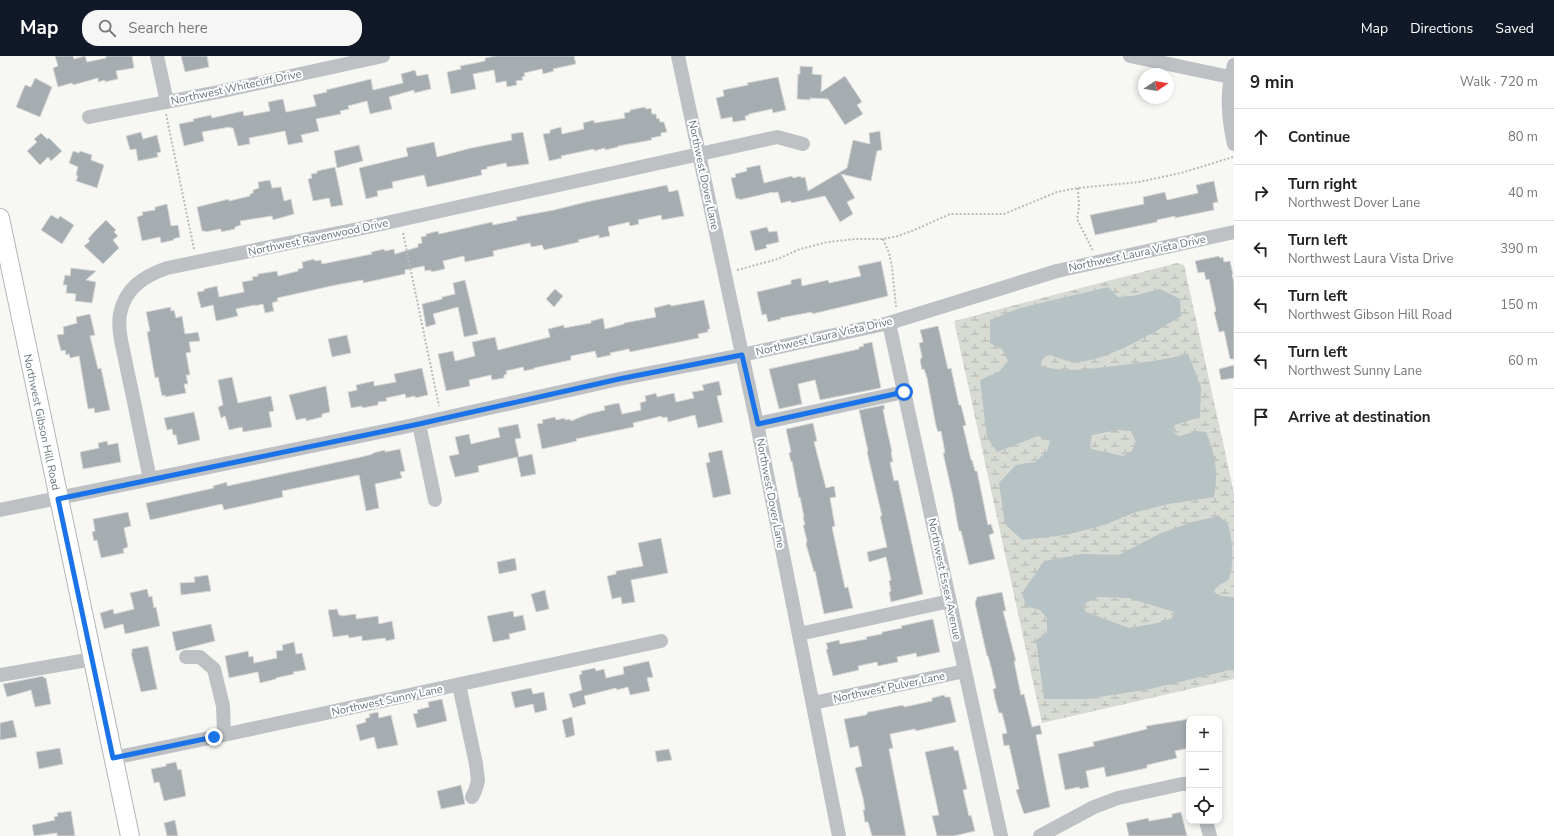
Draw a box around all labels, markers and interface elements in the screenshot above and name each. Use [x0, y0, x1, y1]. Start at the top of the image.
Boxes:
search box [82, 10, 362, 46]
text: Map [20, 15, 58, 41]
icon: search [96, 17, 118, 39]
text: Search here [128, 18, 208, 38]
text: Map [1361, 19, 1388, 38]
text: Directions [1410, 19, 1473, 38]
text: Saved [1495, 19, 1534, 38]
street label: Northwest Whitecliff Drive [169, 66, 303, 109]
north arrow [1138, 68, 1174, 104]
text: 9 min [1250, 71, 1294, 94]
text: Walk · 720 m [1460, 73, 1538, 91]
street label: Northwest Dover Lane [685, 119, 722, 231]
icon: ahead [1250, 126, 1272, 148]
text: Continue [1288, 127, 1350, 147]
text: 80 m [1508, 128, 1538, 146]
text: Turn right [1288, 174, 1357, 194]
icon: right [1250, 182, 1272, 204]
text: 40 m [1508, 184, 1538, 202]
text: Northwest Dover Lane [1288, 194, 1420, 212]
street label: Northwest Ravenwood Drive [247, 215, 390, 260]
text: Turn left [1288, 230, 1347, 250]
street label: Northwest Laura Vista Drive [1067, 232, 1207, 275]
icon: left [1250, 238, 1272, 260]
text: 390 m [1500, 240, 1538, 258]
text: Northwest Laura Vista Drive [1288, 250, 1453, 268]
text: Turn left [1288, 286, 1347, 306]
icon: left [1250, 294, 1272, 316]
text: 150 m [1500, 296, 1538, 314]
text: Northwest Gibson Hill Road [1288, 306, 1452, 324]
street label: Northwest Laura Vista Drive [754, 313, 894, 360]
text: Turn left [1288, 342, 1347, 362]
icon: left [1250, 350, 1272, 372]
text: 60 m [1508, 352, 1538, 370]
street label: Northwest Gibson Hill Road [20, 353, 63, 492]
text: Northwest Sunny Lane [1288, 362, 1422, 380]
route start [895, 383, 913, 401]
icon: arrive [1250, 406, 1272, 428]
text: Arrive at destination [1288, 407, 1431, 427]
street label: Northwest Dover Lane [752, 437, 789, 550]
street label: Northwest Essex Avenue [924, 517, 965, 642]
street label: Northwest Pulver Lane [832, 668, 946, 707]
street label: Northwest Sunny Lane [330, 681, 444, 720]
map controls [1186, 716, 1222, 824]
button: + [1186, 716, 1222, 752]
route end [205, 728, 223, 746]
button: − [1186, 752, 1222, 788]
button: locate [1186, 788, 1222, 824]

